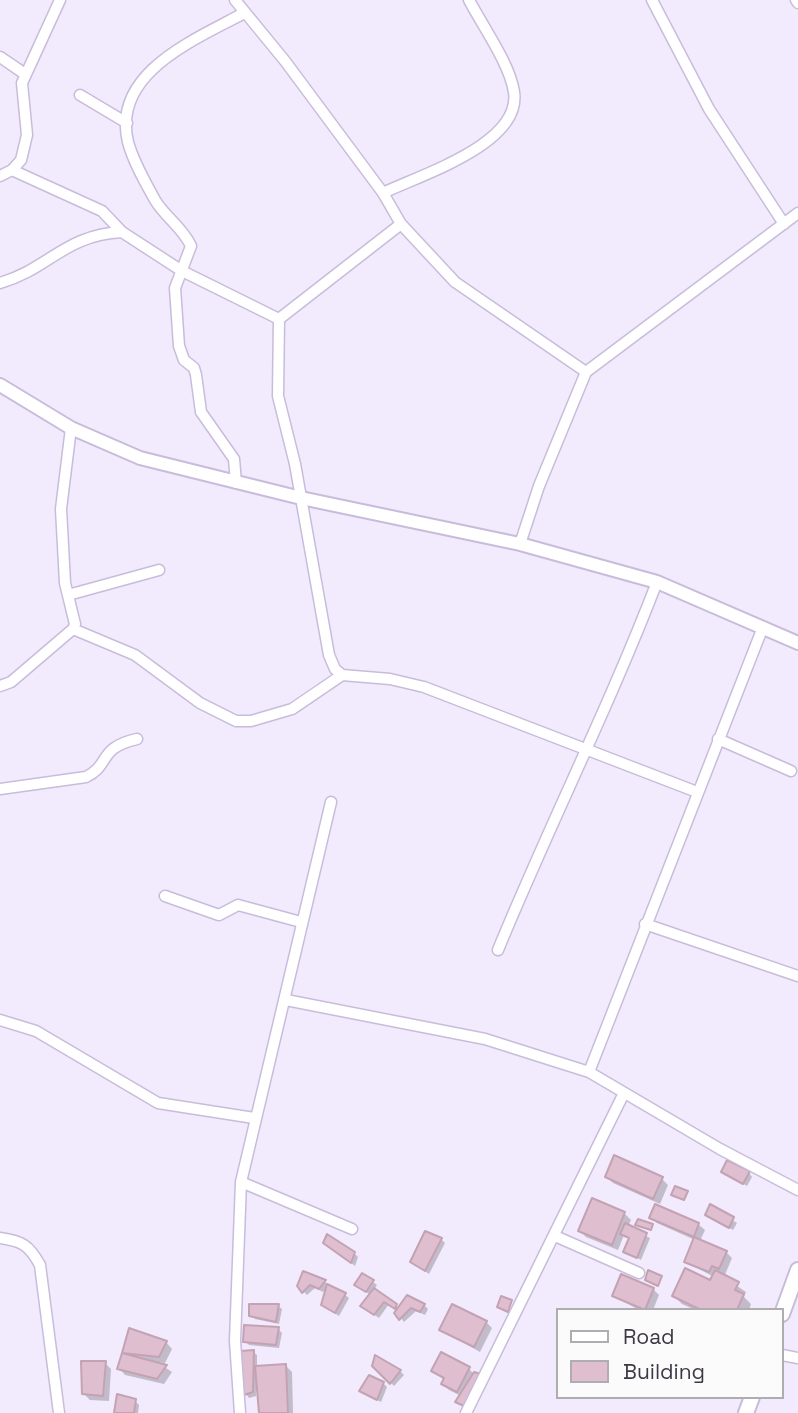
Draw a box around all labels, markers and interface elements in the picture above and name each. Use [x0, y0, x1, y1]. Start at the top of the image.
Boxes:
legend [556, 1308, 784, 1399]
text: Road [623, 1323, 675, 1350]
text: Building [623, 1358, 705, 1385]

